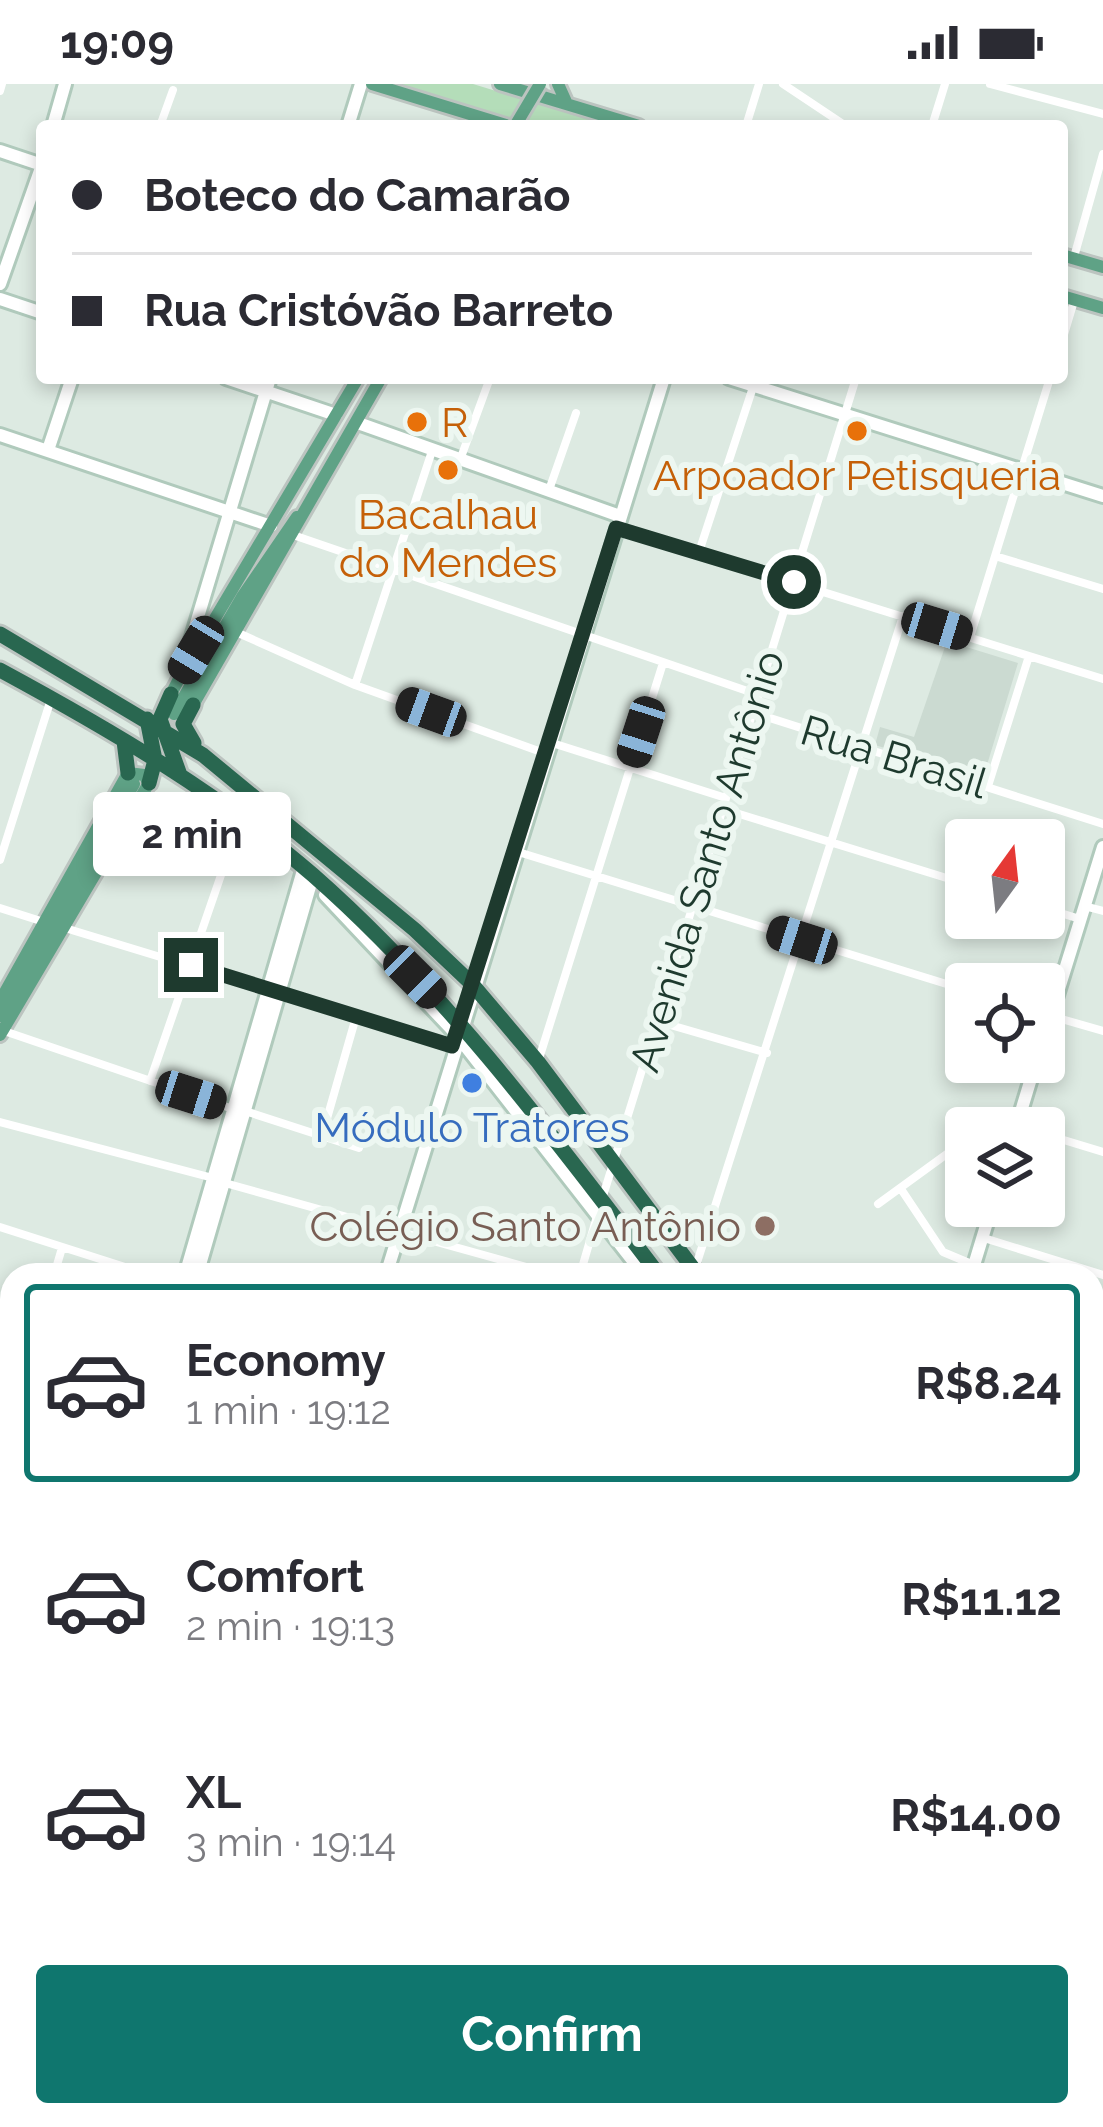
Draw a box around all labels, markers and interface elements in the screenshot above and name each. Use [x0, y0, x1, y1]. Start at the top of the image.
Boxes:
text: 19:09 [60, 16, 174, 69]
text: Boteco do Camarão [144, 169, 571, 222]
text: Rua Cristóvão Barreto [144, 284, 613, 337]
place label: R [441, 398, 468, 447]
marker: R [404, 409, 430, 435]
marker: Arpoador Petisqueria [844, 418, 870, 444]
place label: Arpoador Petisqueria [653, 451, 1061, 500]
marker: Bacalhau do Mendes [435, 457, 461, 483]
place label: Bacalhau do Mendes [339, 490, 557, 587]
route start [767, 555, 821, 609]
car [897, 598, 977, 654]
car [162, 610, 230, 690]
street label: Avenida Santo Antônio [620, 645, 794, 1077]
car [391, 683, 471, 741]
car [613, 692, 669, 772]
street label: Rua Brasil [795, 705, 994, 809]
callout: 2 min [92, 791, 290, 875]
text: 2 min [141, 811, 243, 857]
north arrow [945, 819, 1065, 939]
map controls [945, 819, 1065, 1227]
car [762, 912, 842, 968]
route end [164, 938, 218, 992]
car [377, 939, 453, 1015]
button: locate [945, 963, 1065, 1083]
car [151, 1067, 231, 1123]
marker: Módulo Tratores [459, 1070, 485, 1096]
place label: Módulo Tratores [314, 1103, 630, 1152]
button: layers [945, 1107, 1065, 1227]
place label: Colégio Santo Antônio [310, 1202, 741, 1251]
marker: Colégio Santo Antônio [752, 1213, 778, 1239]
icon: car [42, 1329, 150, 1437]
text: Economy [186, 1334, 386, 1387]
text: R$8.24 [915, 1357, 1062, 1410]
text: 1 min · 19:12 [186, 1387, 391, 1433]
icon: car [42, 1545, 150, 1653]
text: Comfort [186, 1550, 364, 1603]
text: R$11.12 [901, 1573, 1062, 1626]
text: 2 min · 19:13 [186, 1603, 395, 1649]
icon: car [42, 1761, 150, 1869]
text: XL [186, 1766, 241, 1819]
text: R$14.00 [890, 1789, 1062, 1842]
text: 3 min · 19:14 [186, 1819, 396, 1865]
button: Confirm [36, 1965, 1068, 2103]

